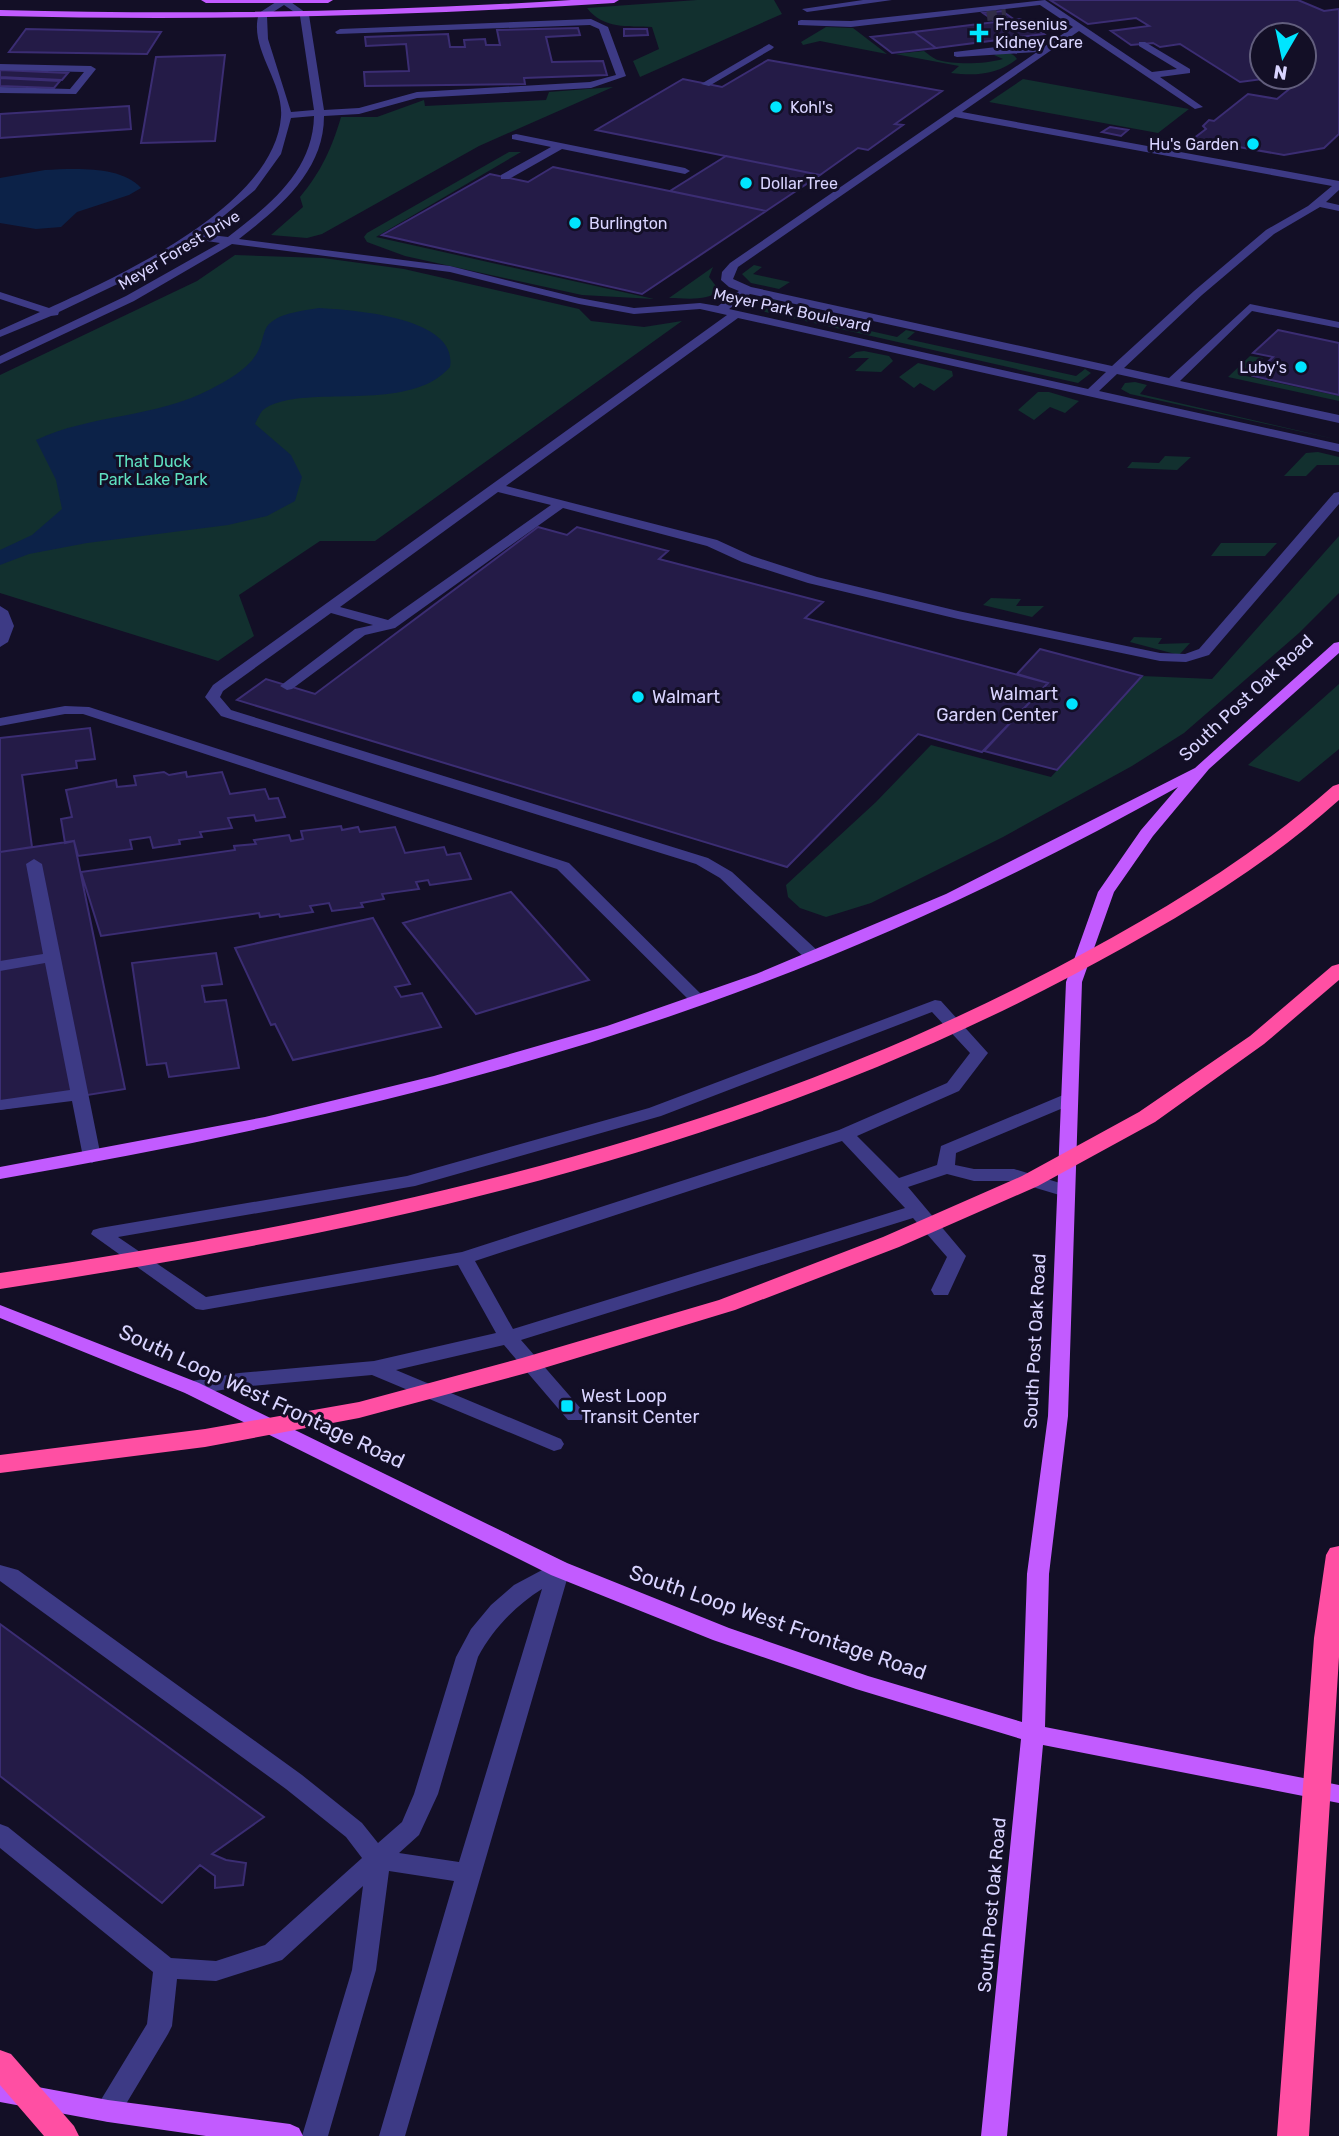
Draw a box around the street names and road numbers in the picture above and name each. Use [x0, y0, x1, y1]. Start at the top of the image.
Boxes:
street label: Meyer Forest Drive [115, 206, 243, 294]
street label: Meyer Park Boulevard [712, 284, 872, 336]
street label: South Post Oak Road [1174, 630, 1318, 766]
street label: South Post Oak Road [1019, 1253, 1051, 1429]
street label: South Loop West Frontage Road [115, 1319, 409, 1473]
street label: South Loop West Frontage Road [626, 1559, 930, 1685]
street label: South Post Oak Road [973, 1817, 1011, 1993]

